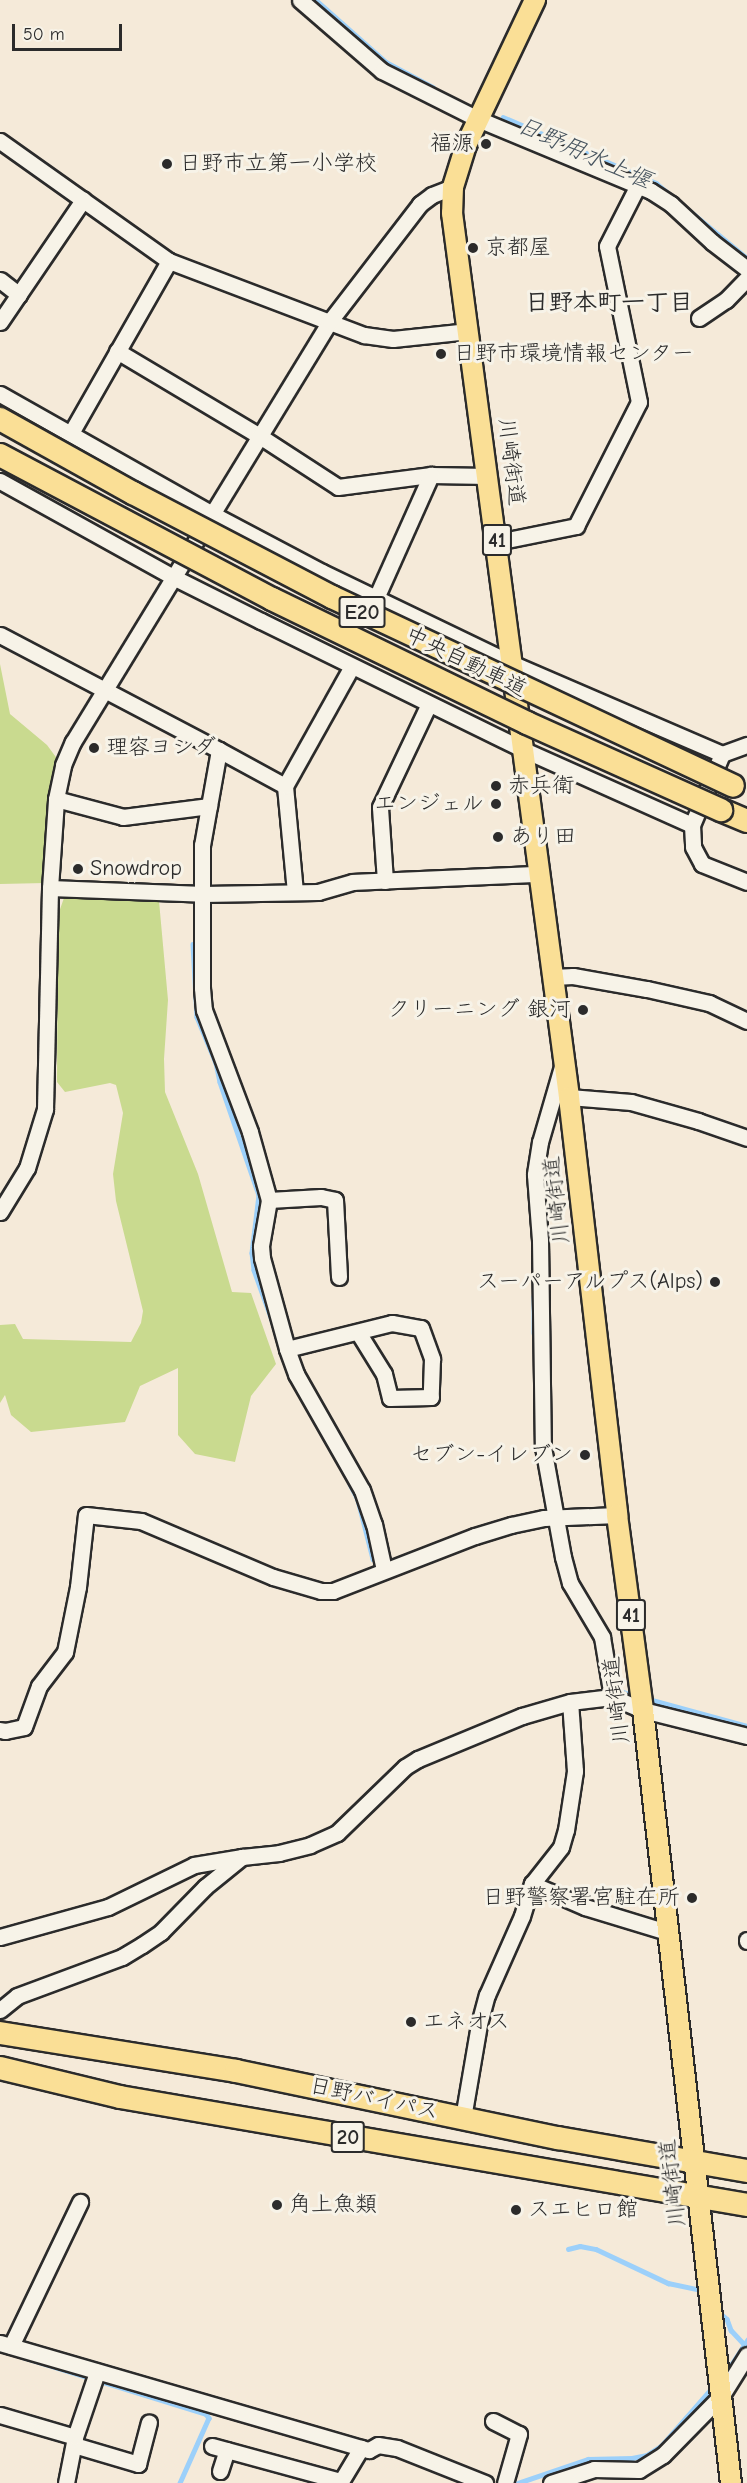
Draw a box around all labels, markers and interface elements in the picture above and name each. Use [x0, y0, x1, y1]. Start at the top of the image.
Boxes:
scale bar [15, 12, 124, 50]
text: 50 m [23, 24, 65, 45]
water label: 日野用水上堰 [512, 111, 656, 195]
place label: 福源 [430, 131, 474, 157]
marker: 福源 [479, 137, 493, 151]
place label: 日野市立第一小学校 [179, 151, 377, 177]
marker: 日野市立第一小学校 [160, 157, 174, 171]
place label: 京都屋 [485, 235, 551, 261]
marker: 京都屋 [466, 241, 480, 255]
district label: 日野本町一丁目 [525, 289, 693, 317]
place label: 日野市環境情報センター [453, 341, 695, 367]
marker: 日野市環境情報センター [434, 347, 448, 361]
street label: 川崎街道 [493, 417, 529, 507]
road number: 41 [480, 522, 514, 558]
road number: E20 [338, 594, 386, 630]
street label: 中央自動車道 [401, 621, 531, 703]
place label: 理容ヨシダ [106, 735, 216, 761]
marker: 理容ヨシダ [87, 741, 101, 755]
place label: 赤兵衛 [508, 773, 574, 799]
marker: 赤兵衛 [489, 779, 503, 793]
place label: エンジェル [374, 791, 484, 817]
marker: エンジェル [489, 797, 503, 811]
place label: あり田 [510, 824, 576, 850]
marker: あり田 [491, 830, 505, 844]
place label: Snowdrop [90, 856, 182, 882]
marker: Snowdrop [71, 862, 85, 876]
place label: クリーニング 銀河 [388, 997, 571, 1023]
marker: クリーニング 銀河 [576, 1003, 590, 1017]
street label: 川崎街道 [539, 1155, 575, 1245]
place label: スーパーアルプス(Alps) [474, 1269, 703, 1295]
marker: スーパーアルプス(Alps) [708, 1275, 722, 1289]
place label: セブン-イレブン [410, 1442, 573, 1468]
marker: セブン-イレブン [578, 1448, 592, 1462]
road number: 41 [614, 1597, 648, 1633]
street label: 川崎街道 [599, 1655, 635, 1745]
place label: 日野警察署宮駐在所 [482, 1885, 680, 1911]
marker: 日野警察署宮駐在所 [685, 1891, 699, 1905]
place label: エネオス [423, 2009, 511, 2035]
marker: エネオス [404, 2015, 418, 2029]
street label: 日野バイパス [307, 2072, 441, 2126]
road number: 20 [330, 2119, 366, 2155]
street label: 川崎街道 [655, 2138, 691, 2228]
place label: 角上魚類 [289, 2192, 377, 2218]
place label: スエヒロ館 [528, 2197, 638, 2223]
marker: 角上魚類 [270, 2198, 284, 2212]
marker: スエヒロ館 [509, 2203, 523, 2217]

